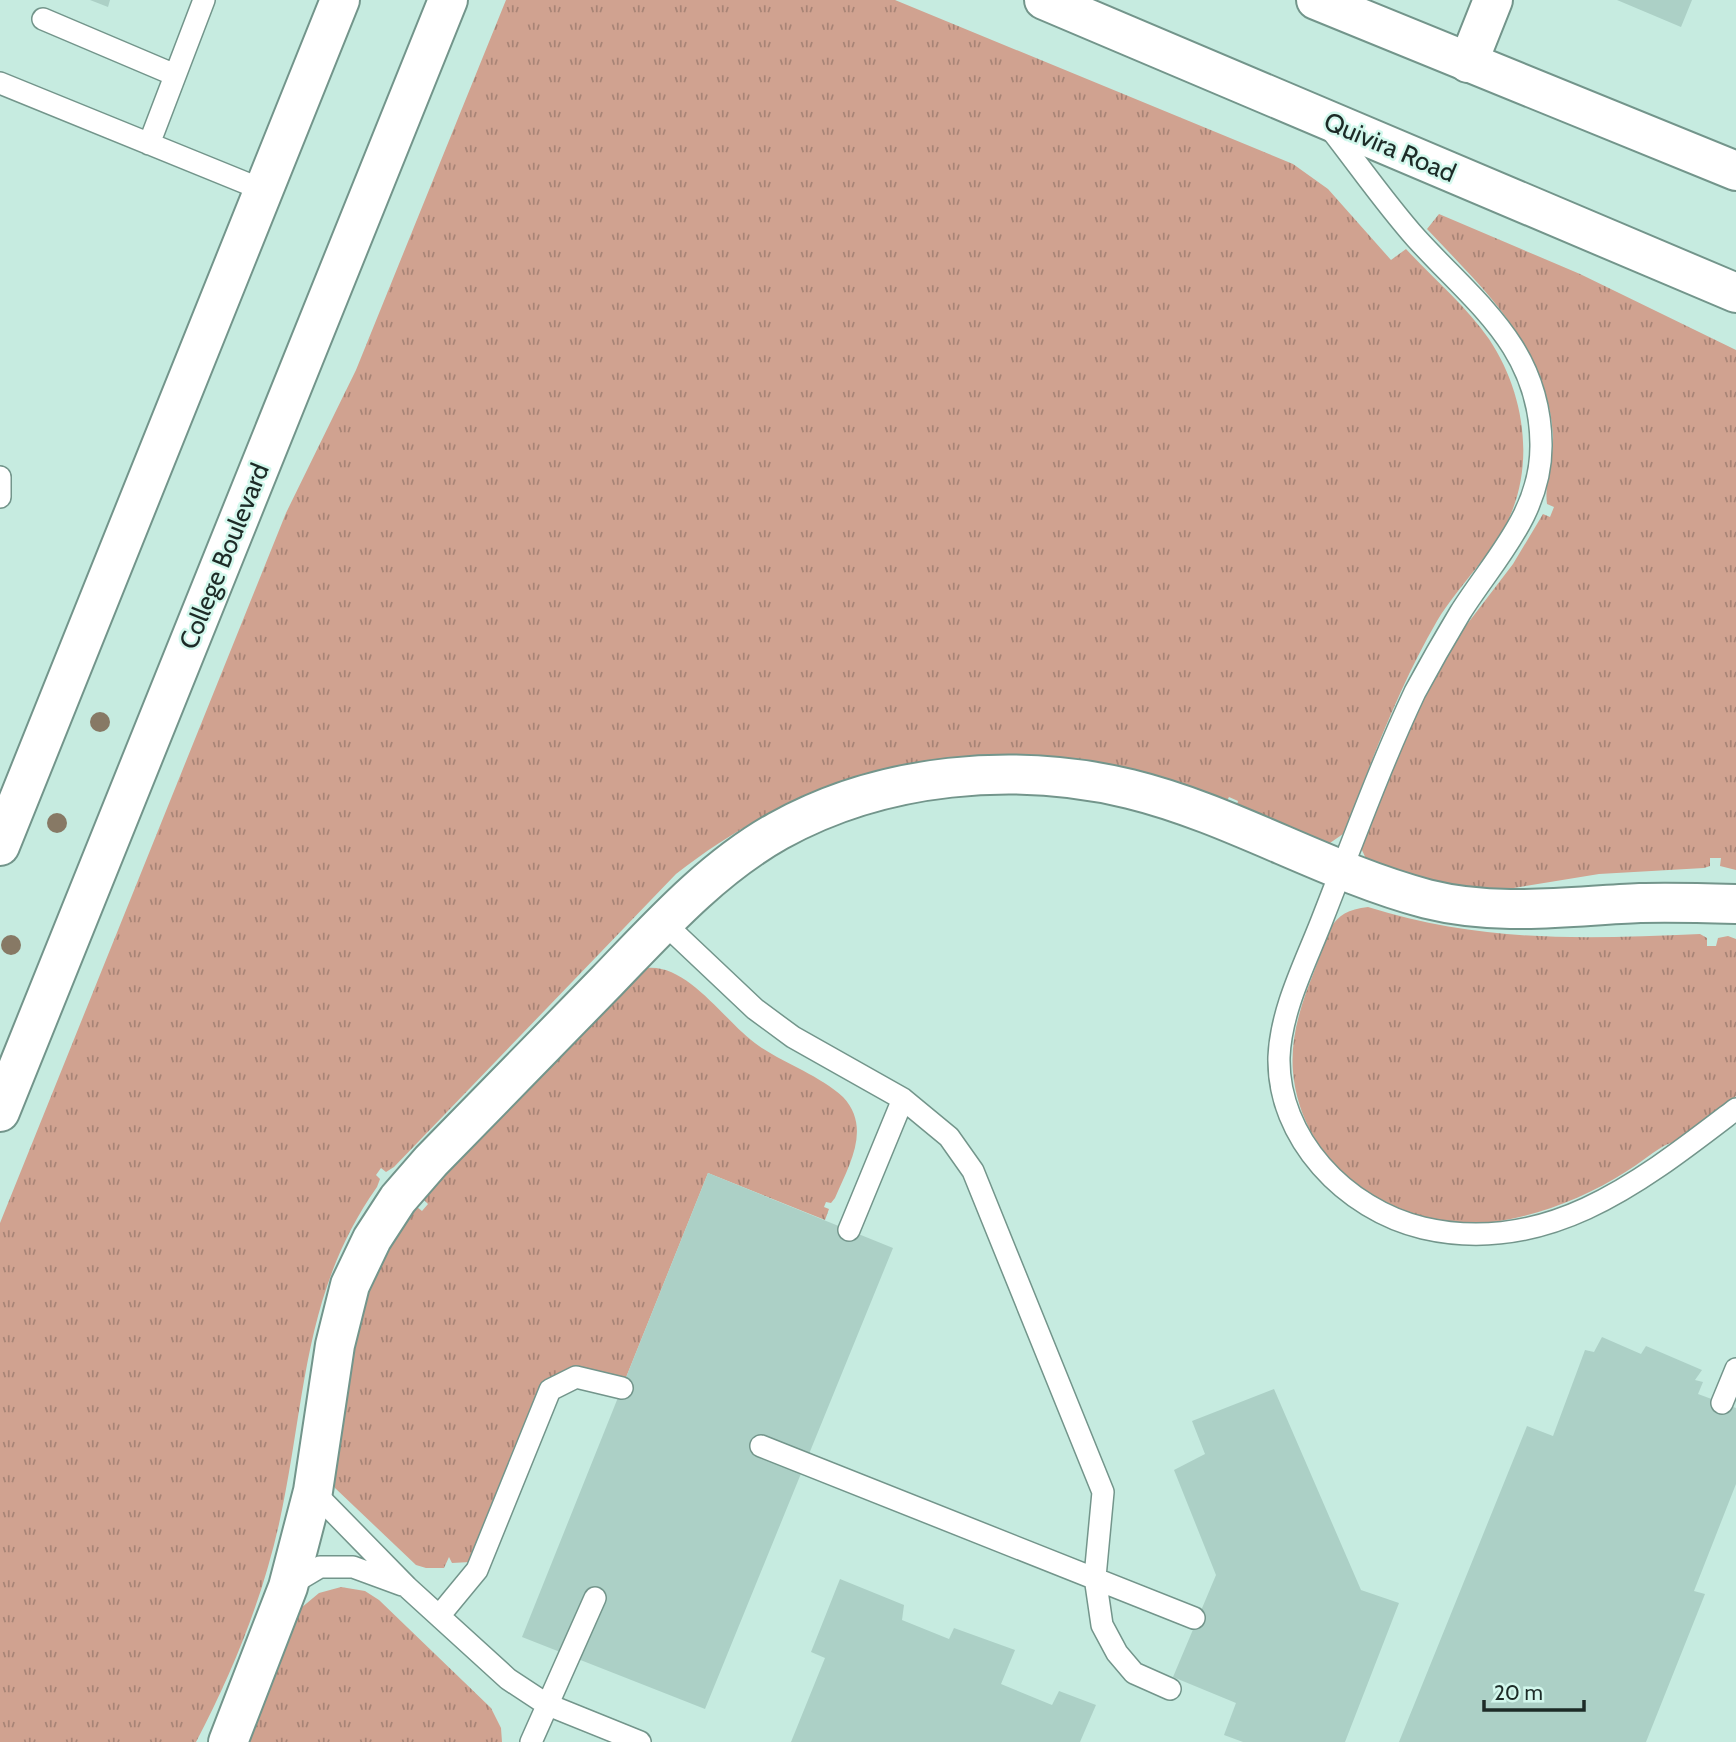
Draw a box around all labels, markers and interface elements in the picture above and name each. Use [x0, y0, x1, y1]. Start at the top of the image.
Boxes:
street label: Quivira Road [1319, 105, 1461, 189]
street label: College Boulevard [172, 458, 276, 654]
scale bar [1484, 1668, 1584, 1712]
text: 20 m [1494, 1680, 1543, 1705]

